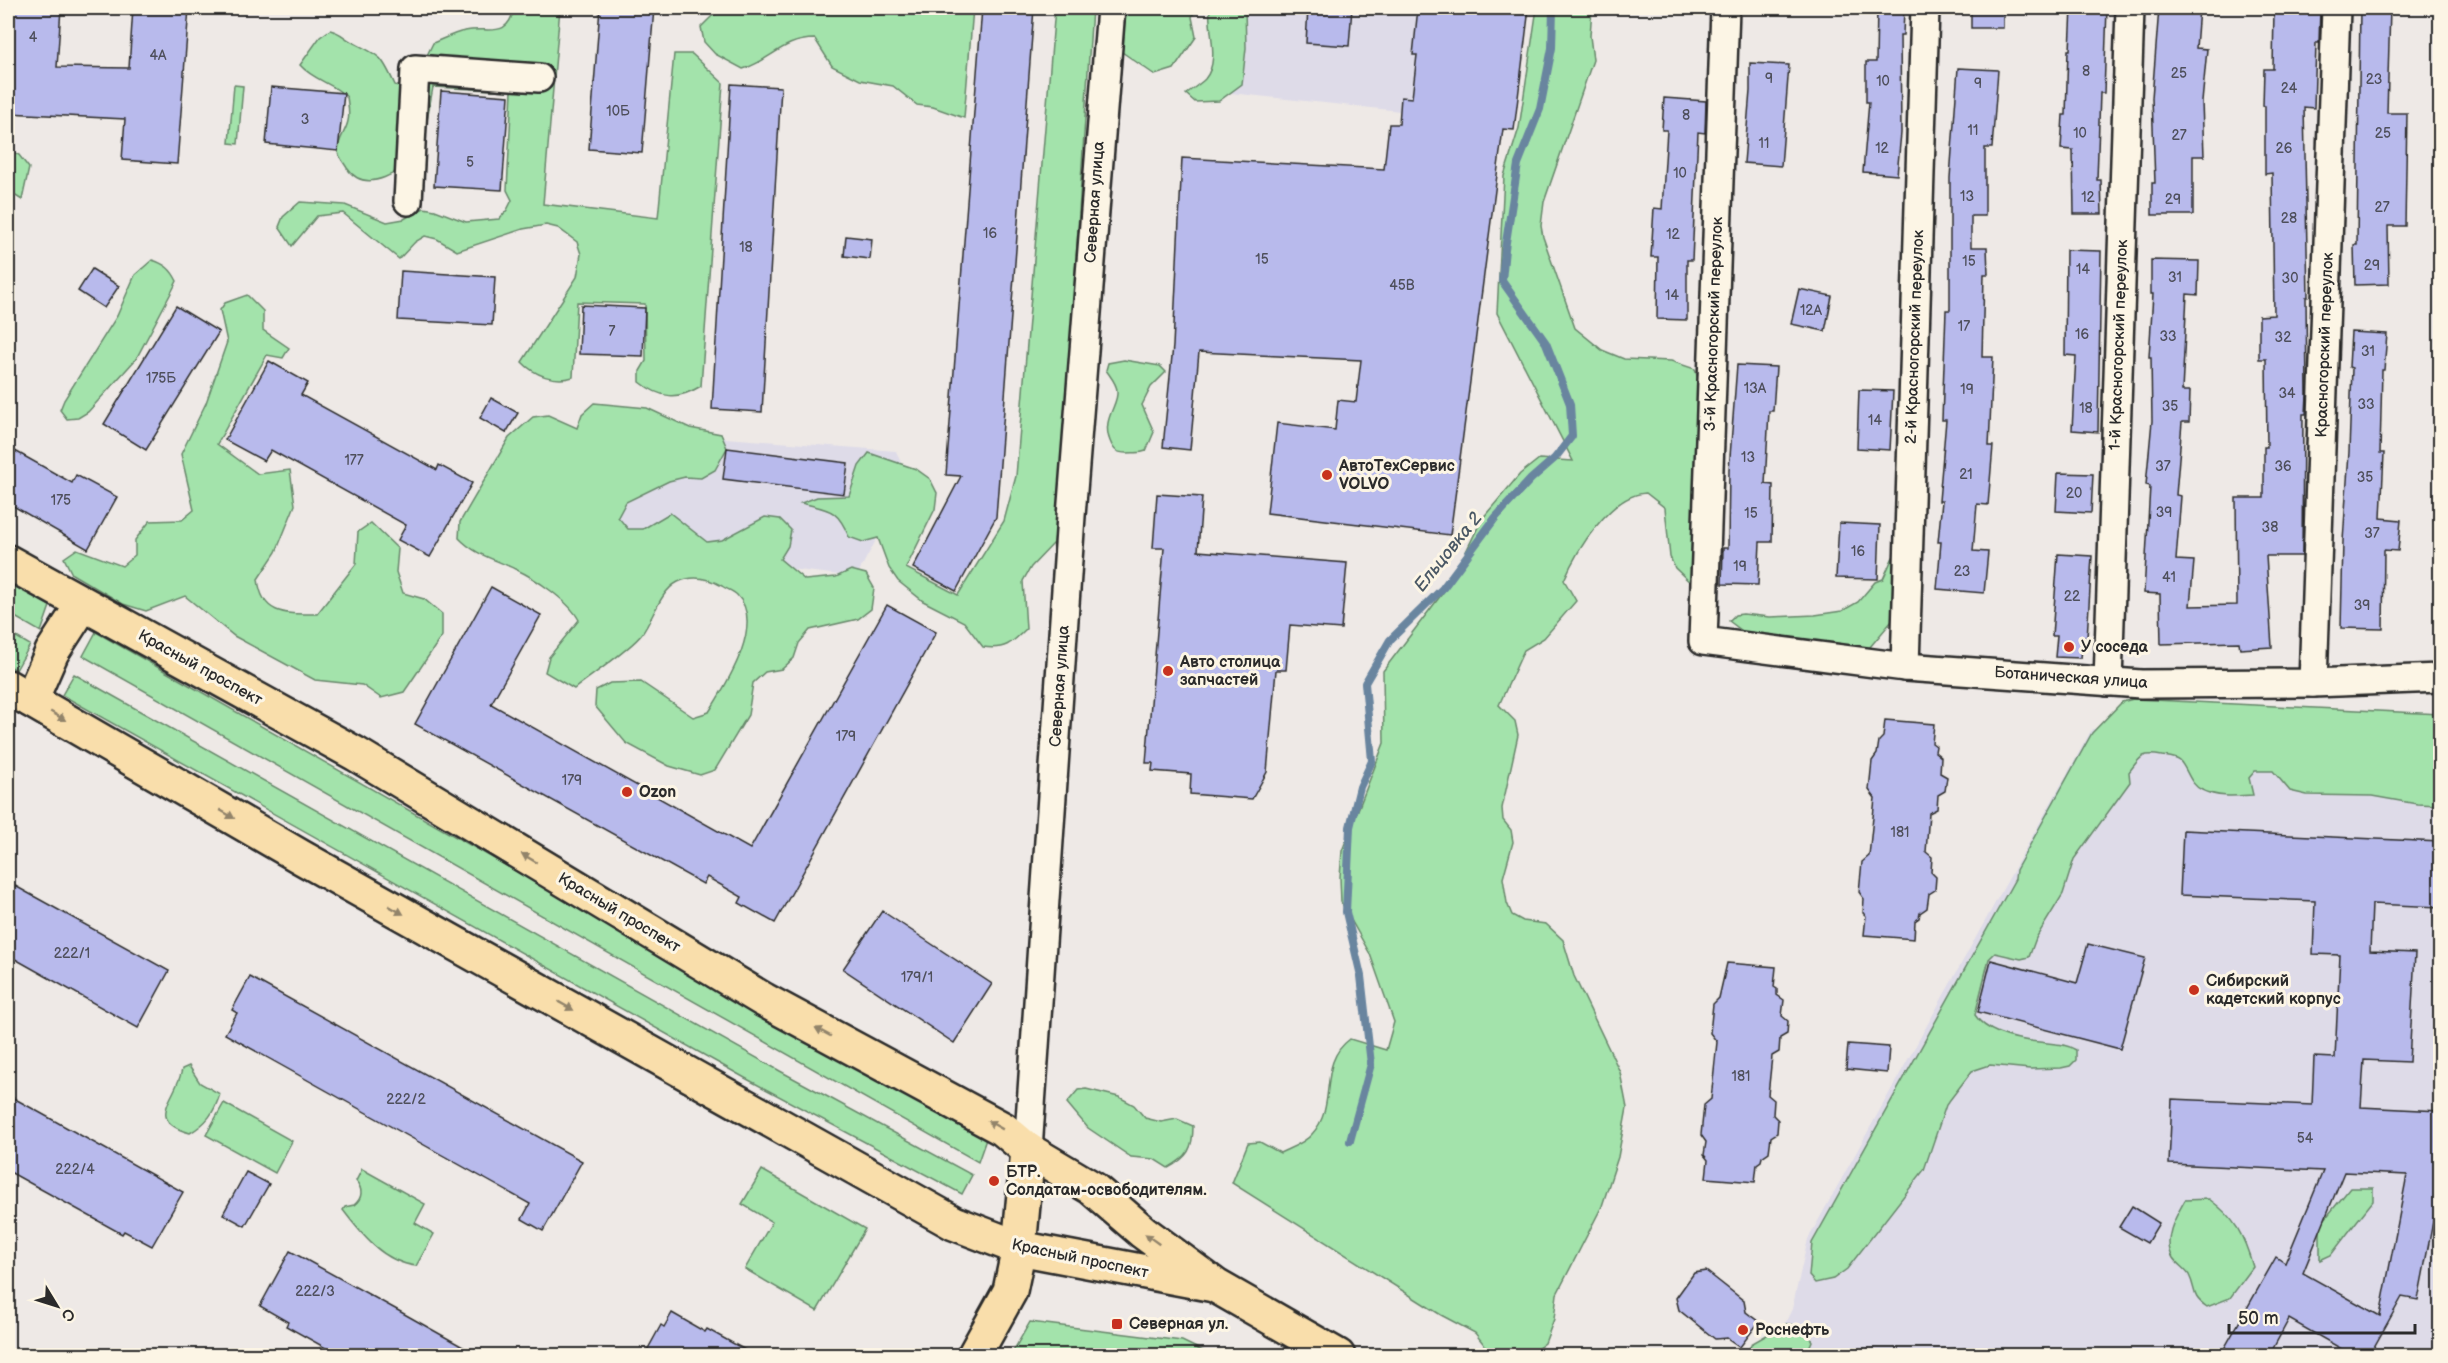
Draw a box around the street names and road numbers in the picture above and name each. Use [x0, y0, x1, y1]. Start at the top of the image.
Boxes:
street label: Северная улица [1081, 140, 1109, 264]
street label: 3-й Красногорский переулок [1701, 216, 1727, 432]
street label: 2-й Красногорский переулок [1902, 229, 1928, 444]
street label: 1-й Красногорский переулок [2106, 239, 2132, 451]
street label: Красногорский переулок [2312, 251, 2338, 438]
street label: Северная улица [1046, 624, 1074, 748]
street label: Красный проспект [134, 626, 266, 710]
street label: Ботаническая улица [1994, 663, 2149, 693]
street label: Красный проспект [554, 869, 684, 957]
street label: Красный проспект [1010, 1235, 1151, 1283]

